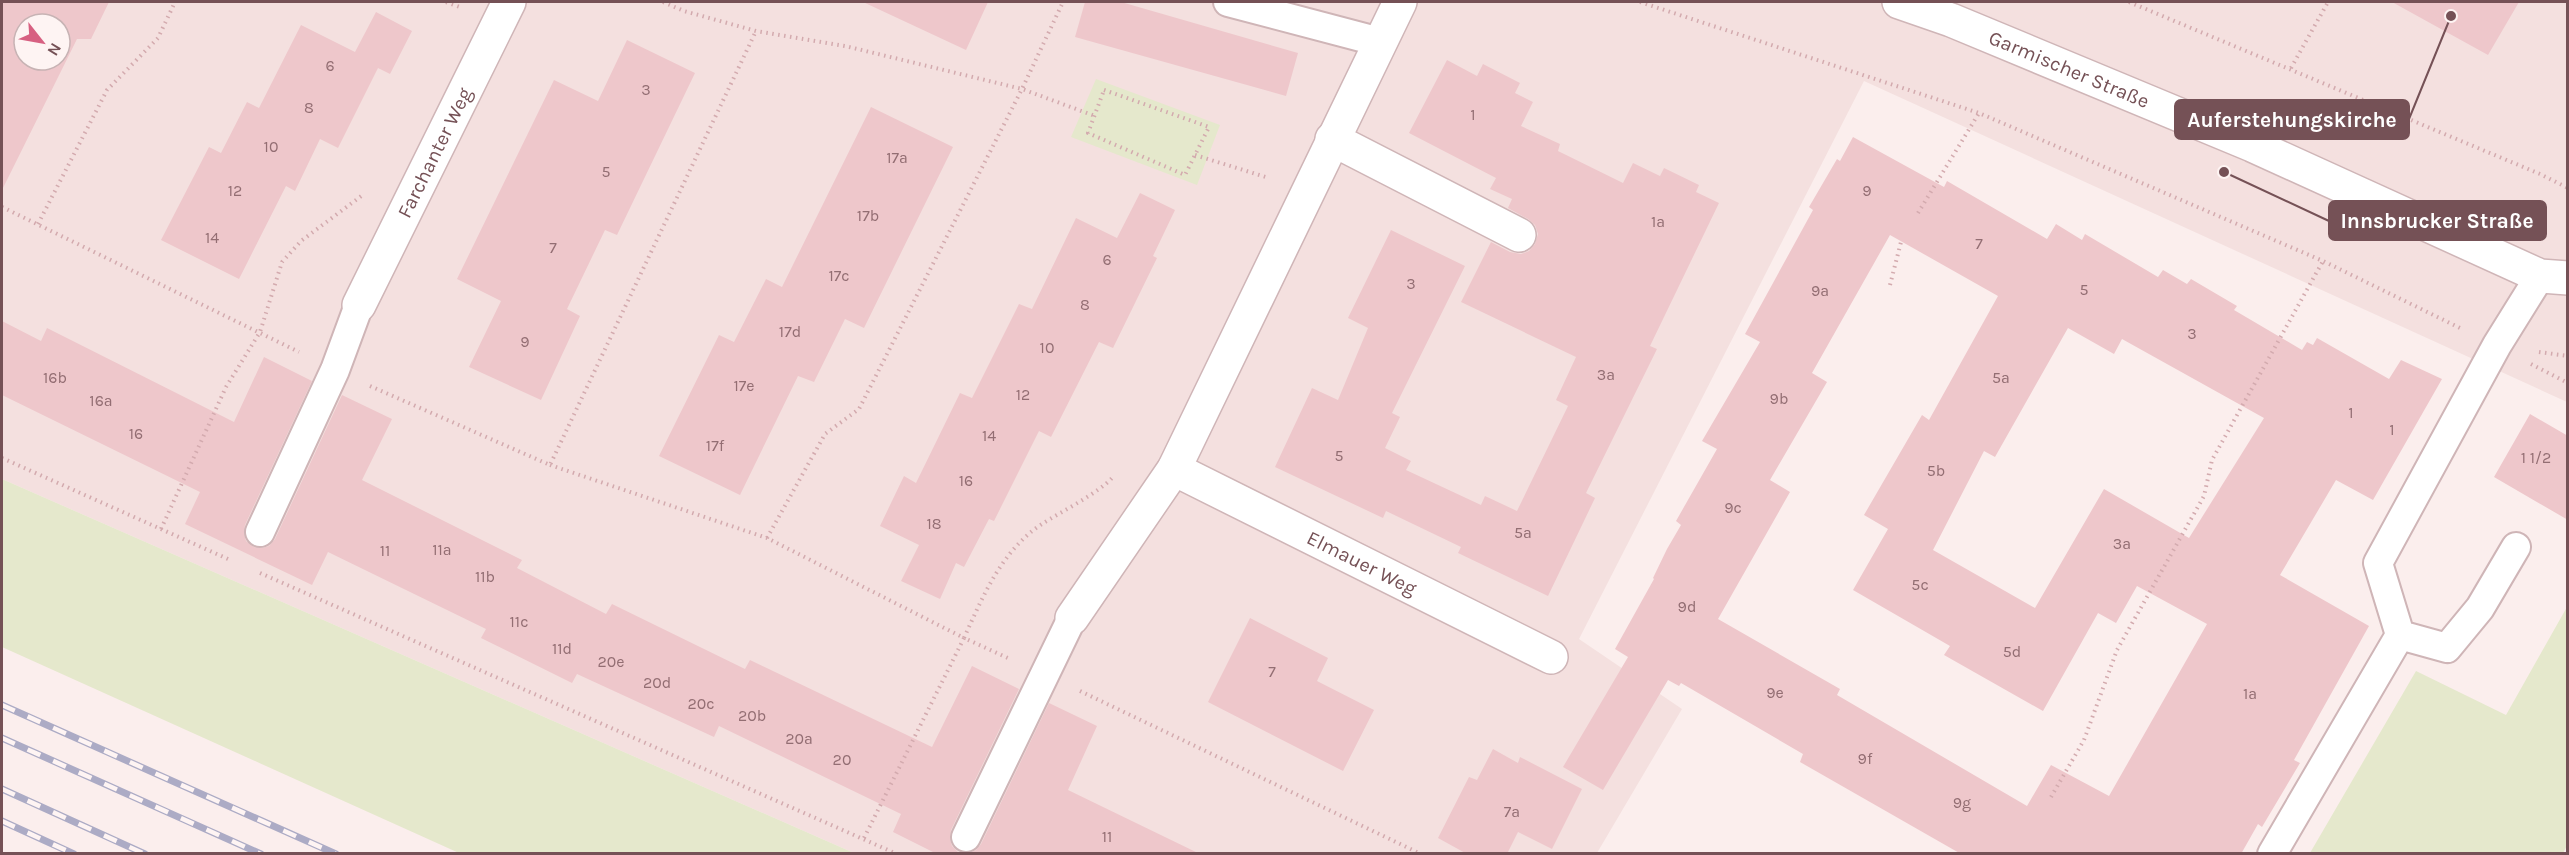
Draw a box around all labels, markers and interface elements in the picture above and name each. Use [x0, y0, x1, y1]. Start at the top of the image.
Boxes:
north arrow [12, 12, 72, 72]
street label: Garmischer Straße [1985, 26, 2153, 113]
text: N [43, 40, 66, 59]
house number: 6 [325, 56, 335, 75]
house number: 3 [641, 80, 651, 99]
street label: Farchanter Weg [393, 84, 477, 222]
house number: 8 [304, 98, 314, 117]
callout: Auferstehungskirche [2175, 100, 2409, 139]
house number: 1 [1470, 105, 1476, 124]
text: Auferstehungskirche [2187, 108, 2397, 132]
house number: 10 [264, 137, 278, 156]
house number: 17a [886, 148, 908, 167]
house number: 5 [601, 162, 611, 181]
house number: 12 [228, 181, 242, 200]
house number: 9 [1862, 181, 1872, 200]
callout: Innsbrucker Straße [2329, 201, 2546, 240]
house number: 17b [857, 206, 879, 225]
text: Innsbrucker Straße [2340, 209, 2534, 233]
house number: 1a [1651, 212, 1665, 231]
house number: 14 [205, 228, 219, 247]
house number: 7 [1975, 234, 1983, 253]
house number: 7 [549, 238, 557, 257]
house number: 6 [1102, 250, 1112, 269]
house number: 17c [828, 266, 850, 285]
house number: 3 [1406, 274, 1416, 293]
house number: 5 [2079, 280, 2089, 299]
house number: 9a [1811, 281, 1829, 300]
house number: 8 [1080, 295, 1090, 314]
house number: 17d [779, 322, 801, 341]
house number: 3 [2187, 324, 2197, 343]
house number: 9 [520, 332, 530, 351]
house number: 10 [1040, 338, 1054, 357]
house number: 3a [1597, 365, 1615, 384]
house number: 16b [43, 368, 67, 387]
house number: 5a [1992, 368, 2010, 387]
house number: 17e [733, 376, 755, 395]
house number: 12 [1016, 385, 1030, 404]
house number: 9b [1770, 389, 1788, 408]
house number: 16a [89, 391, 113, 410]
house number: 1 [2348, 403, 2354, 422]
house number: 1 [2389, 420, 2395, 439]
house number: 16 [129, 424, 143, 443]
house number: 14 [982, 426, 996, 445]
house number: 17f [706, 436, 725, 455]
house number: 5 [1334, 446, 1344, 465]
house number: 1 1/2 [2521, 448, 2551, 467]
house number: 5b [1927, 461, 1945, 480]
house number: 16 [959, 471, 973, 490]
house number: 9c [1724, 498, 1742, 517]
house number: 18 [926, 514, 942, 533]
house number: 5a [1514, 523, 1532, 542]
street label: Elmauer Weg [1303, 526, 1420, 600]
house number: 3a [2113, 534, 2131, 553]
house number: 11a [432, 540, 452, 559]
house number: 11 [380, 541, 390, 560]
house number: 11b [475, 567, 495, 586]
house number: 5c [1911, 575, 1929, 594]
house number: 9d [1678, 597, 1696, 616]
house number: 11c [510, 612, 528, 631]
house number: 11d [552, 639, 572, 658]
house number: 5d [2003, 642, 2021, 661]
house number: 20e [598, 652, 624, 671]
house number: 7 [1268, 662, 1276, 681]
house number: 20d [643, 673, 671, 692]
house number: 9e [1766, 683, 1784, 702]
house number: 1a [2243, 684, 2257, 703]
house number: 20c [687, 694, 715, 713]
house number: 20b [738, 706, 766, 725]
house number: 20a [785, 729, 813, 748]
house number: 9f [1858, 749, 1873, 768]
house number: 20 [833, 750, 851, 769]
house number: 9g [1953, 793, 1971, 812]
house number: 7a [1504, 802, 1520, 821]
house number: 11 [1102, 827, 1112, 846]

